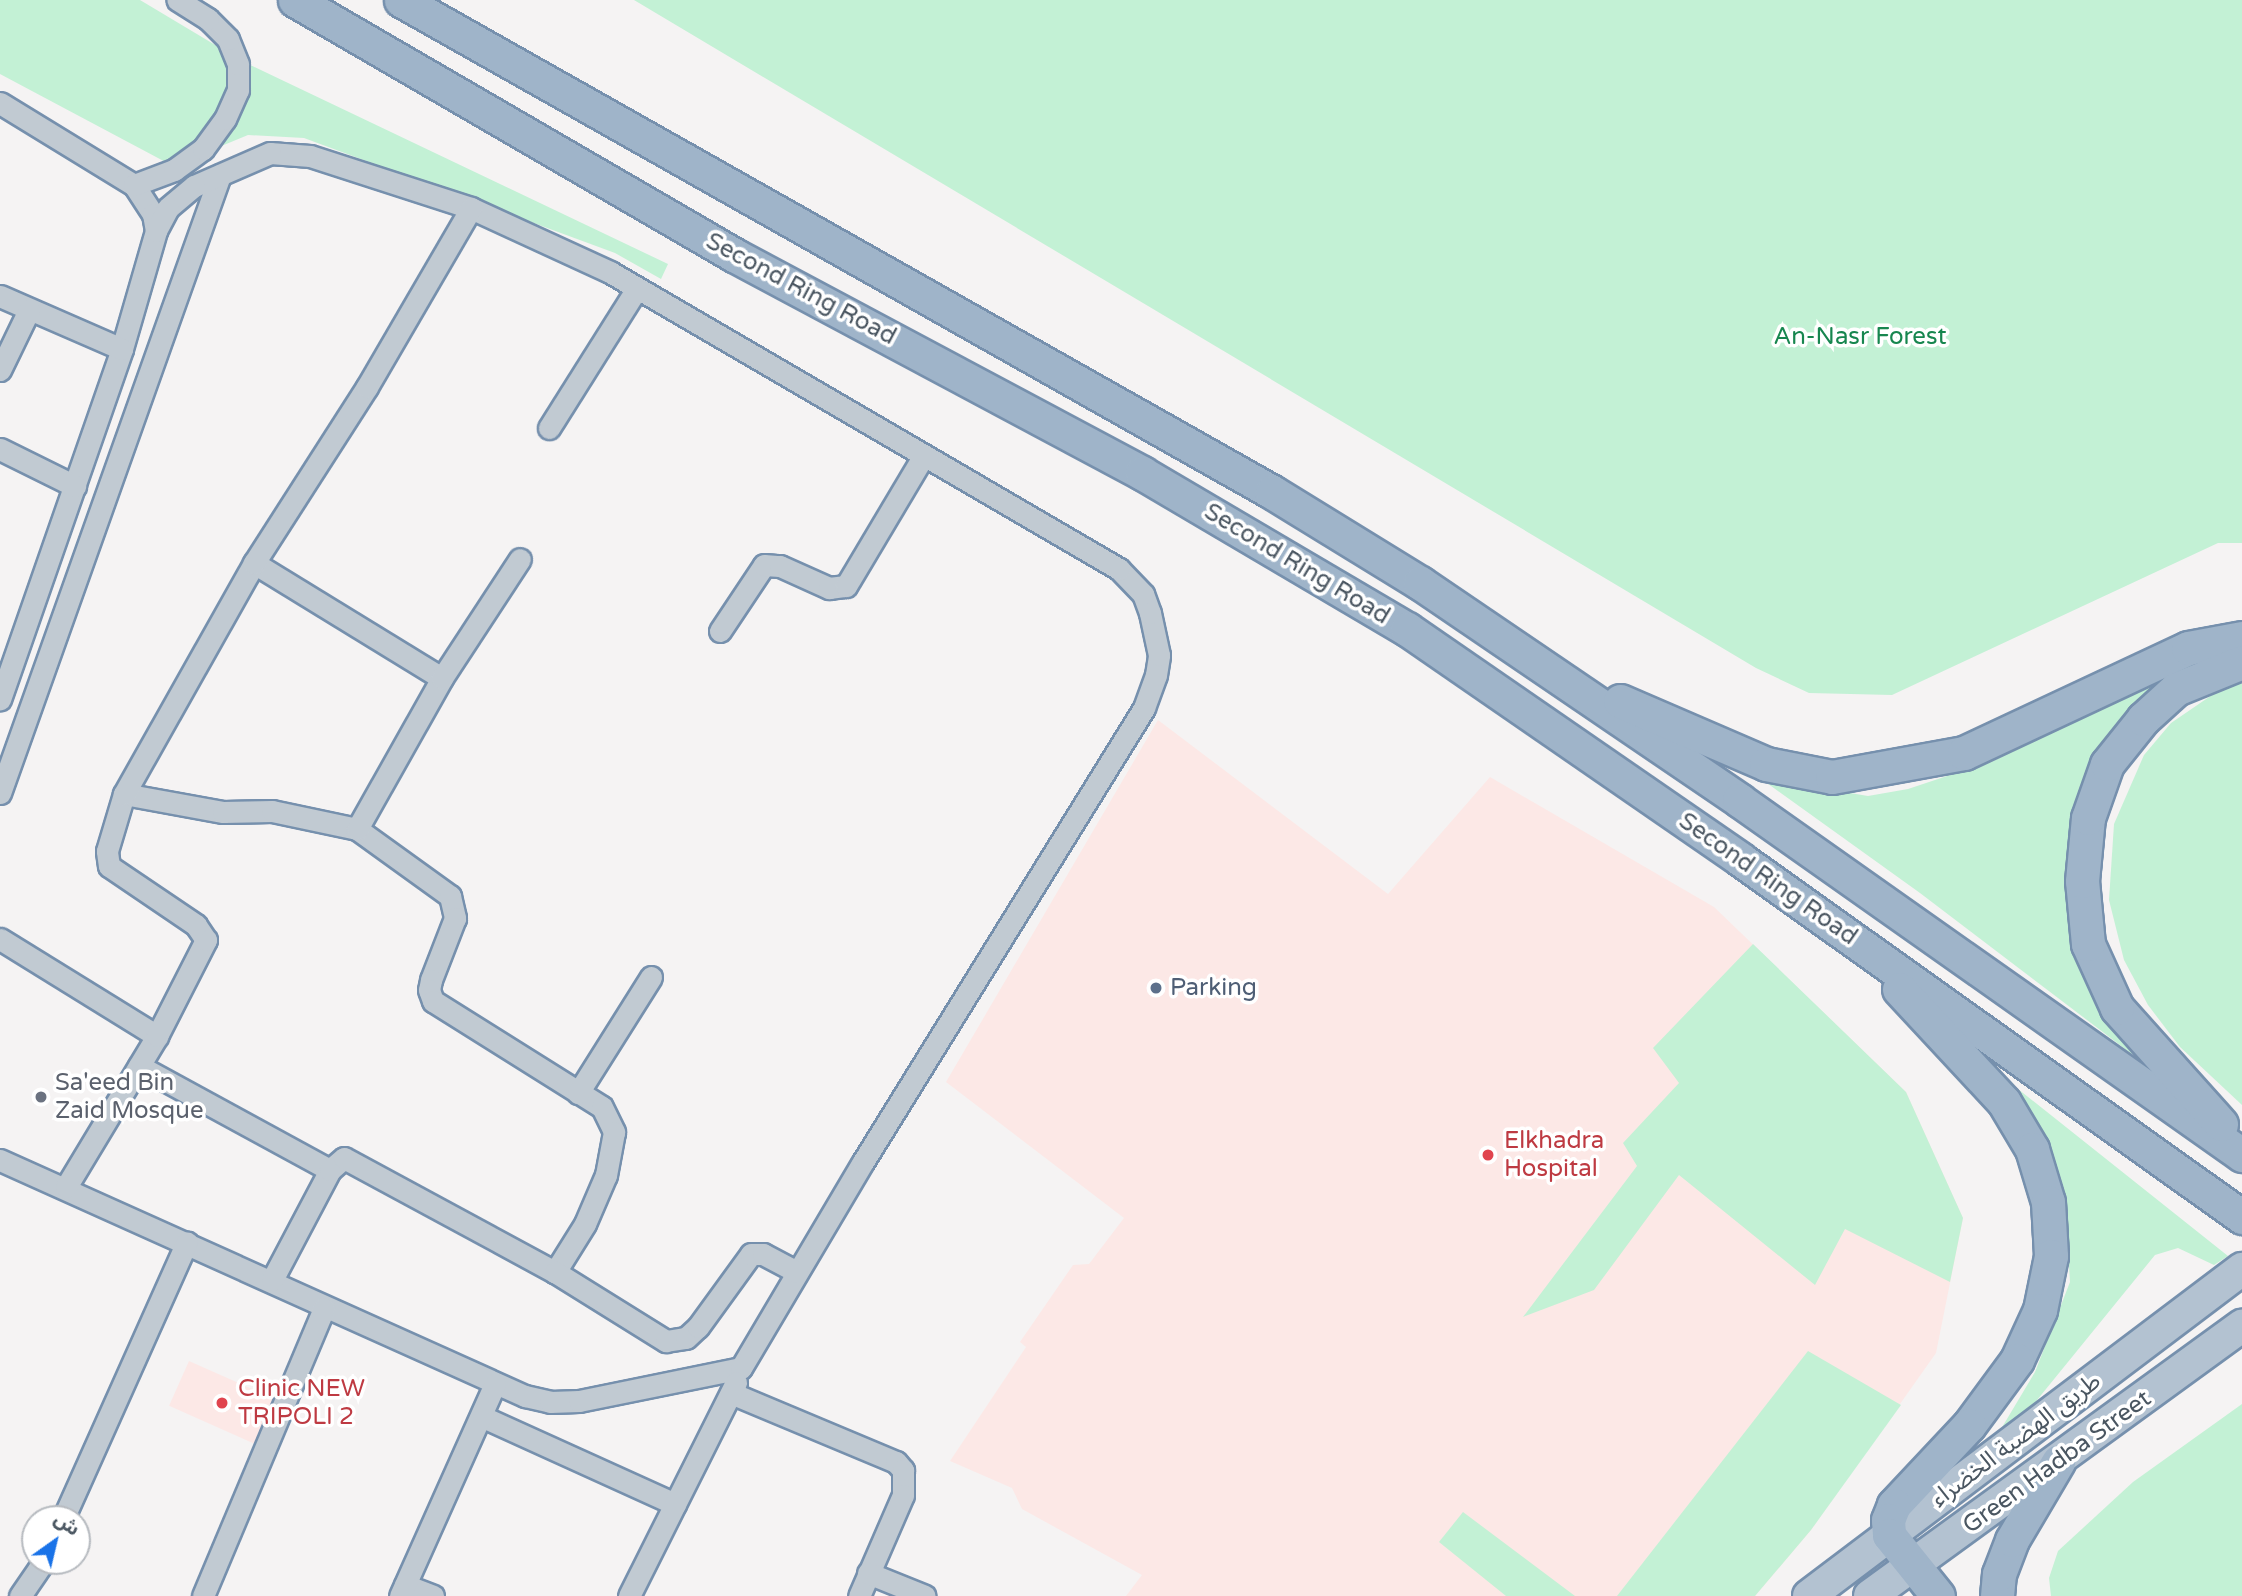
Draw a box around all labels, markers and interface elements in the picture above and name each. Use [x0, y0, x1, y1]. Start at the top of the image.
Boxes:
street label: Second Ring Road [701, 227, 901, 351]
park label: An-Nasr Forest [1773, 323, 1947, 351]
street label: Second Ring Road [1199, 497, 1395, 631]
street label: Second Ring Road [1673, 807, 1863, 951]
place label: Parking [1170, 974, 1257, 1002]
marker: Parking [1148, 980, 1164, 996]
place label: Sa'eed Bin Zaid Mosque [55, 1069, 203, 1125]
marker: Sa'eed Bin Zaid Mosque [33, 1089, 49, 1105]
place label: Elkhadra Hospital [1504, 1127, 1604, 1183]
marker: Elkhadra Hospital [1478, 1145, 1498, 1165]
street label: طريق الهضبة الخضراء [1925, 1367, 2107, 1513]
place label: Clinic NEW TRIPOLI 2 [238, 1375, 365, 1431]
street label: Green Hadba Street [1957, 1384, 2157, 1540]
marker: Clinic NEW TRIPOLI 2 [212, 1393, 232, 1413]
north arrow [21, 1505, 91, 1575]
text: ش [50, 1508, 84, 1541]

